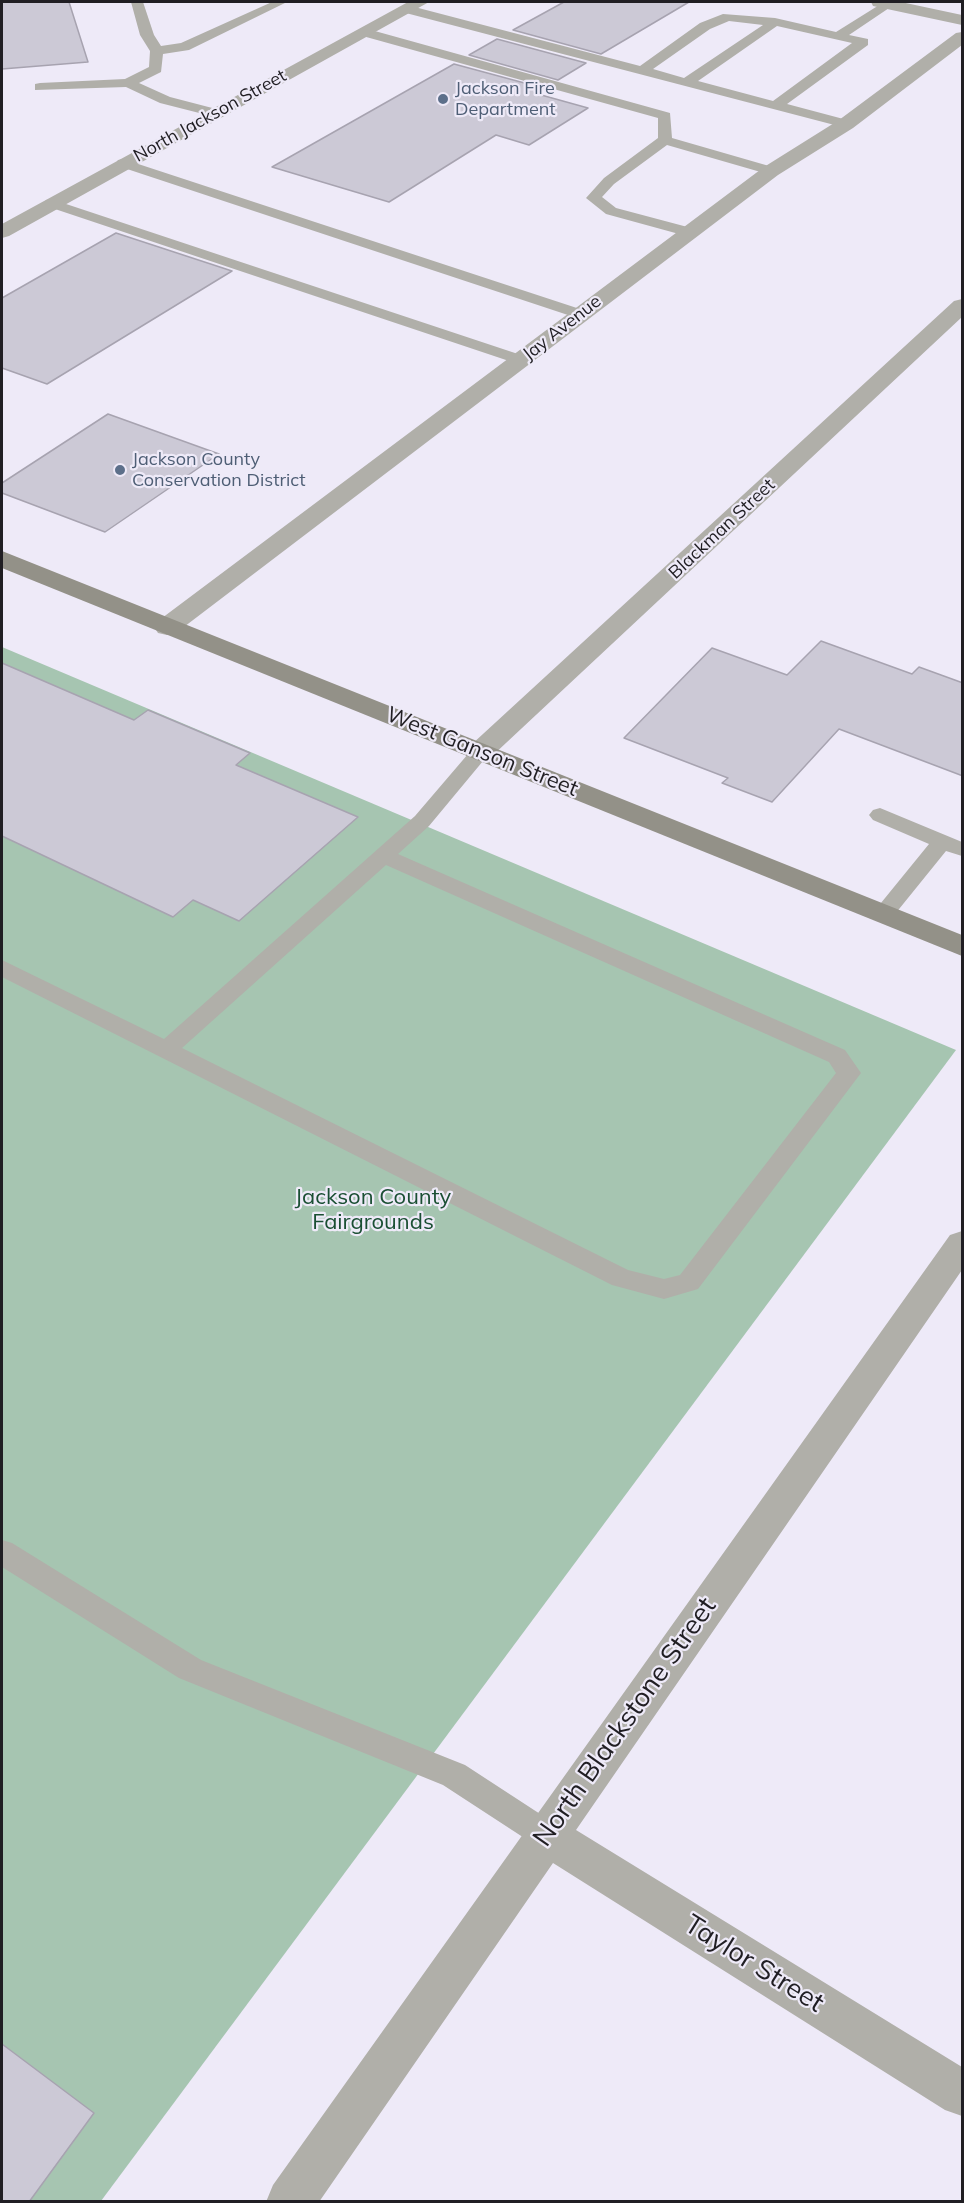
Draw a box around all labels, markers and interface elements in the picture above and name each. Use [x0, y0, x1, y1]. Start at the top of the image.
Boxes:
street label: North Jackson Street [130, 65, 290, 167]
place label: Jackson Fire Department [455, 78, 556, 121]
marker: Jackson Fire Department [436, 92, 450, 106]
street label: Jay Avenue [518, 291, 606, 365]
place label: Jackson County Conservation District [132, 449, 305, 492]
marker: Jackson County Conservation District [113, 463, 127, 477]
street label: Blackman Street [664, 474, 780, 584]
street label: West Ganson Street [382, 701, 582, 803]
park label: Jackson County Fairgrounds [295, 1184, 451, 1236]
street label: North Blackstone Street [527, 1591, 723, 1853]
street label: Taylor Street [678, 1908, 830, 2020]

